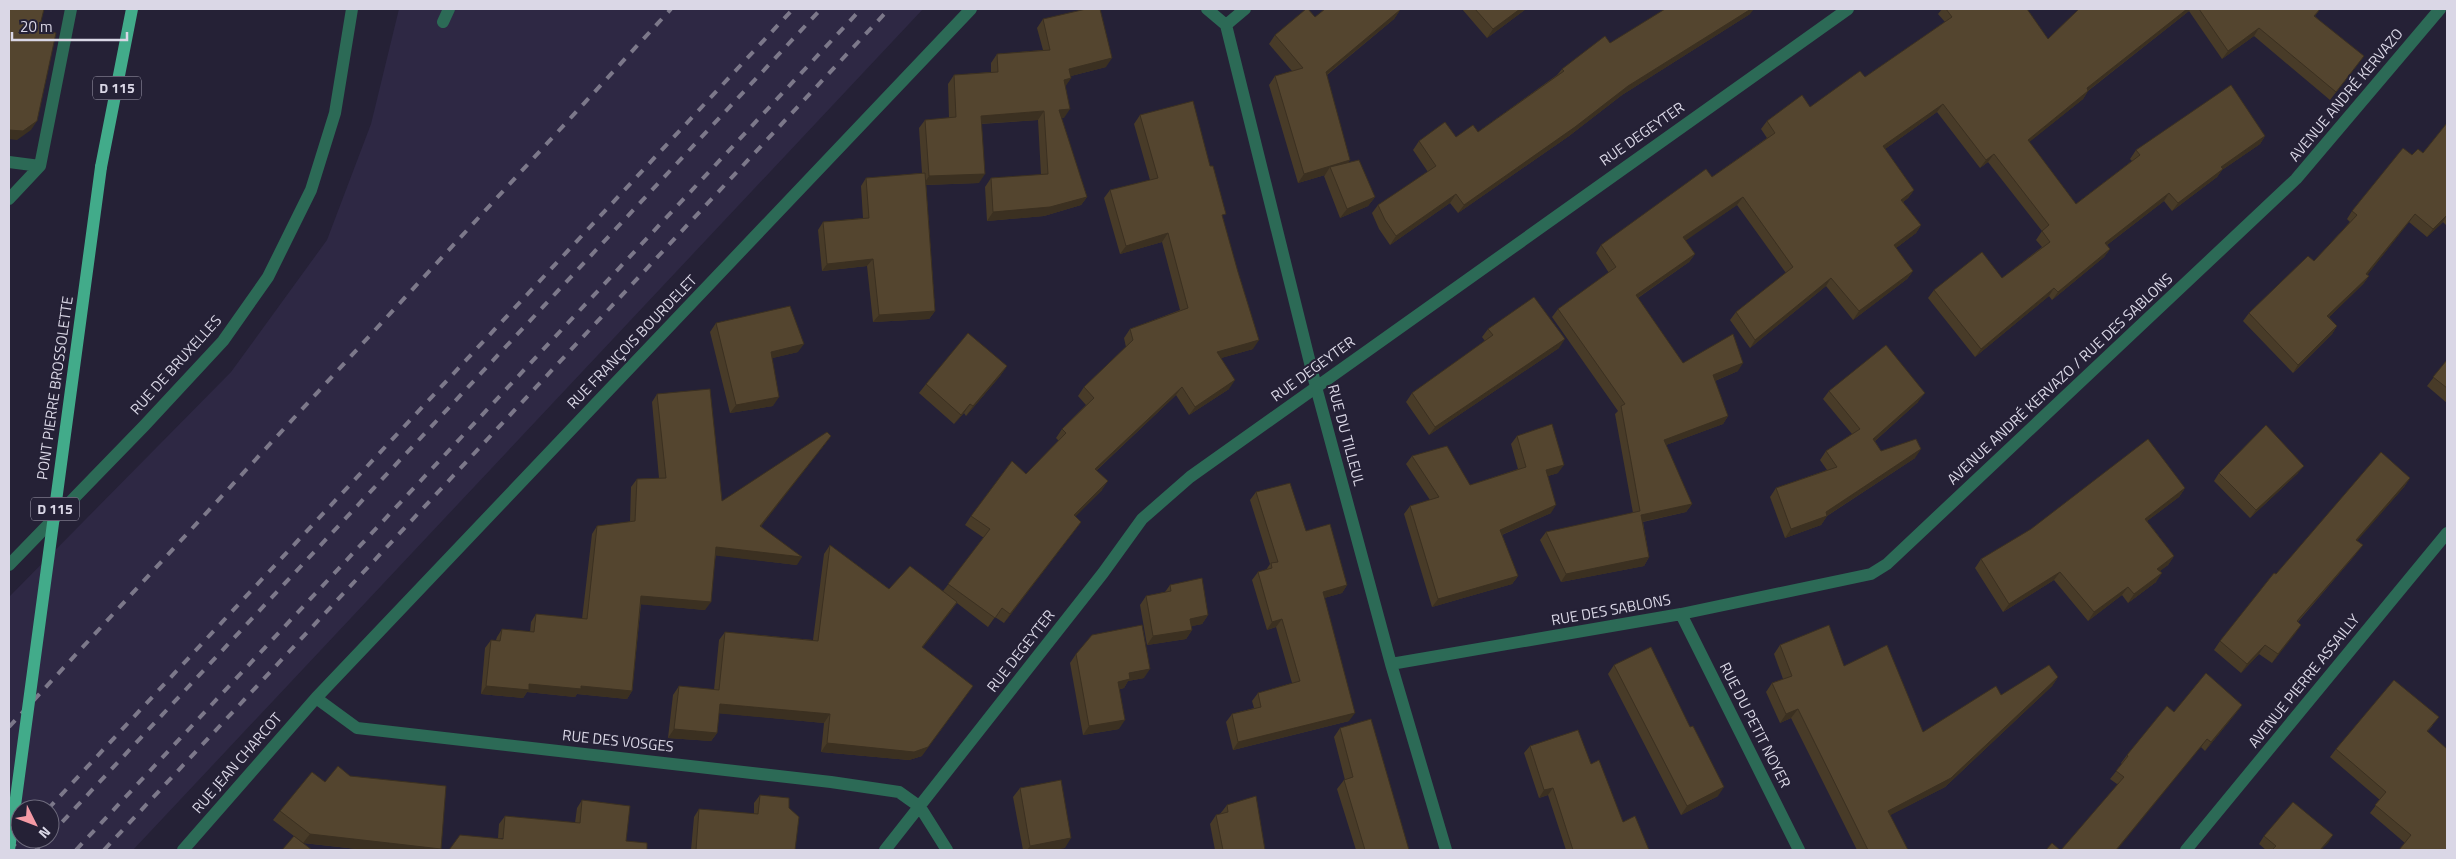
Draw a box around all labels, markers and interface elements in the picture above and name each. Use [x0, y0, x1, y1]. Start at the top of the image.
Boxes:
scale bar [12, 10, 128, 42]
text: 20 m [20, 15, 53, 38]
street label: AVENUE ANDRÉ KERVAZO [2283, 23, 2408, 166]
road number: D 115 [93, 76, 141, 100]
street label: RUE DEGEYTER [1594, 96, 1689, 172]
street label: AVENUE ANDRÉ KERVAZO / RUE DES SABLONS [1942, 267, 2178, 490]
street label: RUE FRANÇOIS BOURDELET [561, 269, 702, 414]
street label: PONT PIERRE BROSSOLETTE [30, 295, 79, 481]
street label: RUE DE BRUXELLES [124, 310, 227, 420]
street label: RUE DEGEYTER [1266, 330, 1360, 407]
street label: RUE DU TILLEUL [1322, 382, 1371, 488]
road number: D 115 [31, 498, 79, 520]
street label: RUE DES SABLONS [1549, 588, 1673, 631]
street label: RUE DEGEYTER [981, 604, 1060, 697]
street label: AVENUE PIERRE ASSAILLY [2242, 609, 2365, 753]
street label: RUE DU PETIT NOYER [1714, 658, 1797, 792]
street label: RUE JEAN CHARCOT [186, 707, 287, 818]
street label: RUE DES VOSGES [561, 723, 675, 758]
north arrow [10, 799, 60, 849]
text: N [34, 822, 56, 844]

